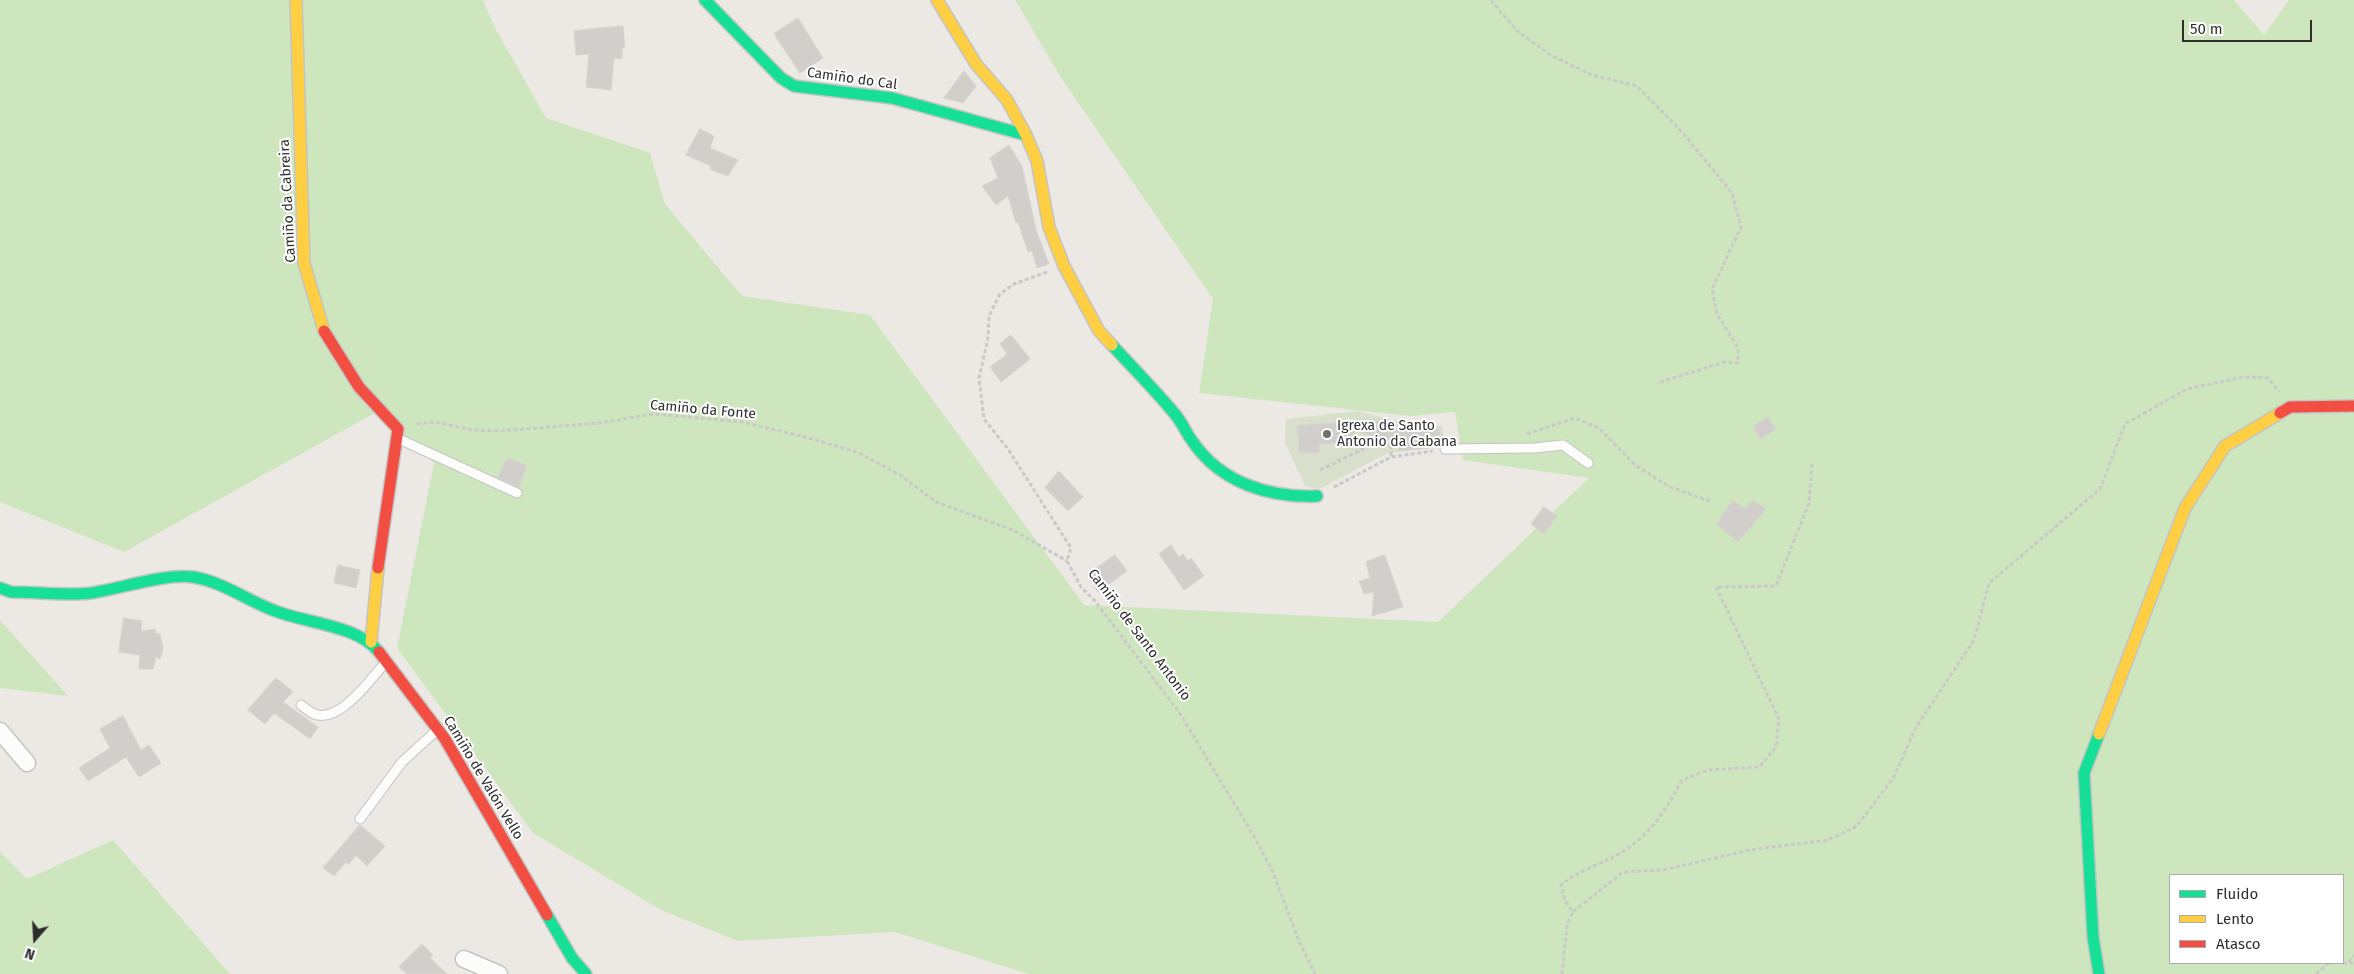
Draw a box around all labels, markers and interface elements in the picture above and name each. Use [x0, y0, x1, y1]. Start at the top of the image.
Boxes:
scale bar [2184, 10, 2314, 42]
text: 50 m [2190, 20, 2223, 38]
street label: Camiño do Cal [806, 64, 898, 94]
street label: Camiño da Cabreira [276, 139, 300, 263]
street label: Camiño da Fonte [649, 397, 757, 423]
place label: Igrexa de Santo Antonio da Cabana [1337, 418, 1457, 451]
marker: Igrexa de Santo Antonio da Cabana [1321, 428, 1333, 440]
street label: Camiño de Santo Antonio [1084, 566, 1194, 704]
street label: Camiño de Valón Vello [439, 713, 527, 843]
legend [2169, 874, 2344, 964]
text: Fluido [2216, 885, 2258, 903]
text: Lento [2216, 910, 2254, 928]
north arrow [10, 914, 60, 964]
text: Atasco [2216, 935, 2261, 953]
text: N [23, 944, 37, 963]

